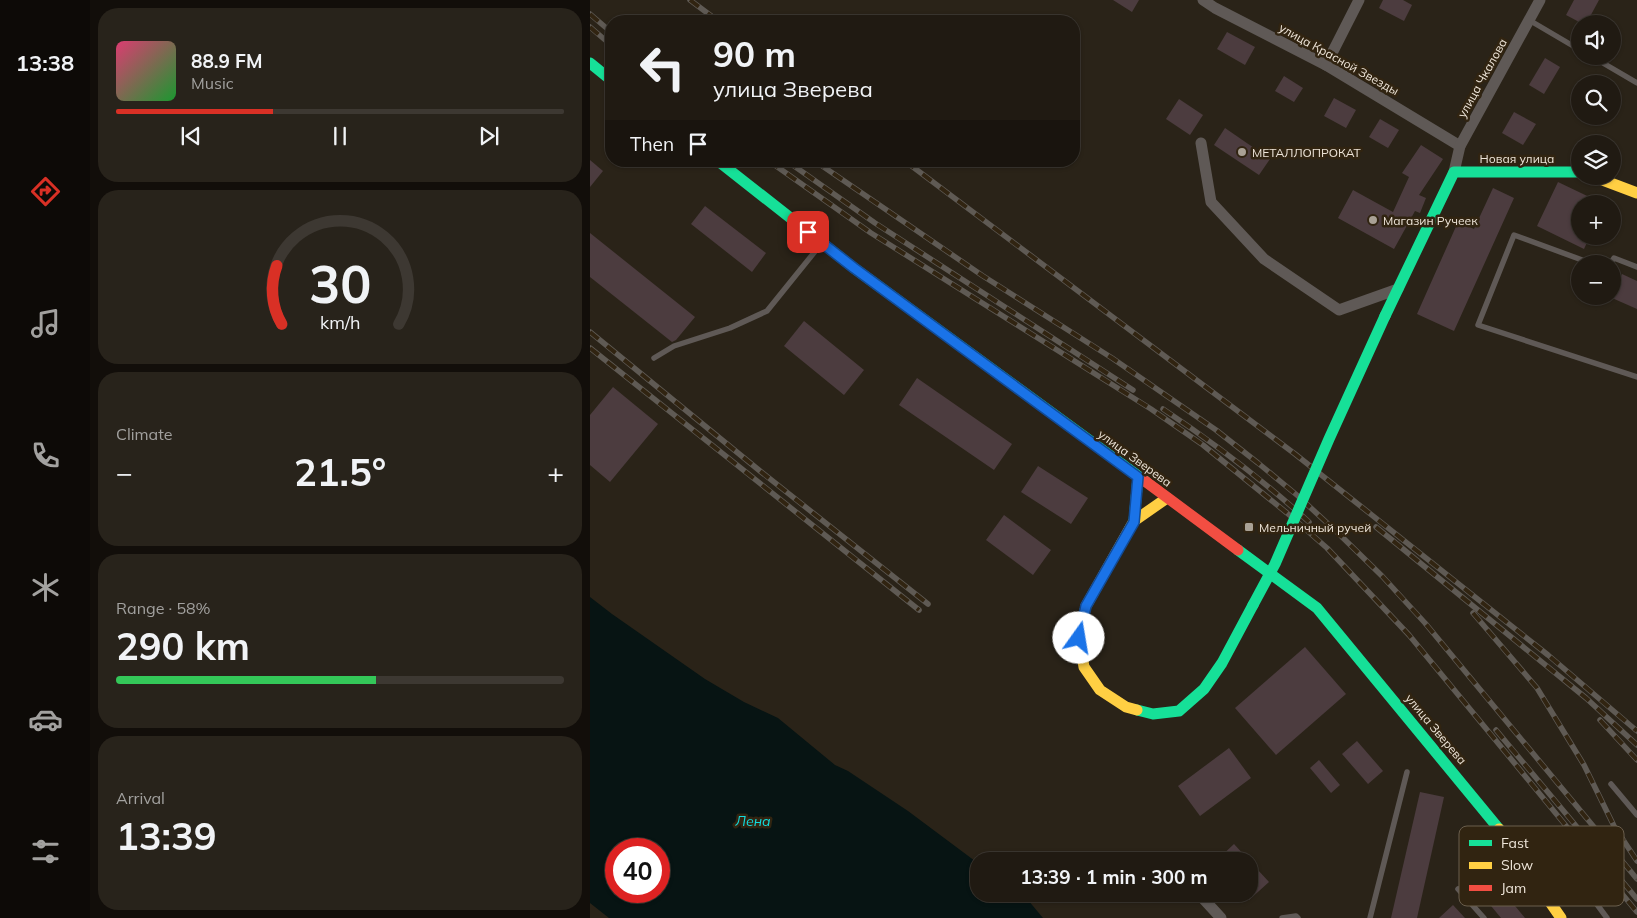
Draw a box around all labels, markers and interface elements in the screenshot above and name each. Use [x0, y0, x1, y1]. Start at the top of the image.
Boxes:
map controls [1571, 15, 1621, 305]
button: sound [1571, 15, 1621, 65]
street label: улица Красной Звезды [1276, 20, 1402, 98]
text: 90 m [713, 32, 796, 76]
icon: left [630, 35, 695, 100]
street label: улица Чкалова [1454, 36, 1510, 120]
text: 13:38 [16, 49, 74, 77]
text: 88.9 FM [191, 49, 263, 73]
text: Music [191, 73, 234, 93]
text: улица Зверева [713, 75, 873, 103]
button: search [1571, 75, 1621, 125]
icon: previous [177, 122, 205, 150]
icon: pause [326, 122, 354, 150]
icon: next [475, 122, 503, 150]
icon: arrive [684, 130, 712, 158]
text: Then [630, 132, 674, 156]
button: layers [1571, 135, 1621, 185]
place label: МЕТАЛЛОПРОКАТ [1252, 145, 1361, 160]
marker: МЕТАЛЛОПРОКАТ [1236, 146, 1248, 158]
street label: Новая улица [1480, 151, 1554, 166]
icon: directions [28, 174, 63, 209]
button: + [1571, 195, 1621, 245]
pin [787, 211, 829, 253]
place label: Магазин Ручеек [1383, 213, 1478, 228]
marker: Магазин Ручеек [1367, 214, 1379, 226]
icon: arrive [794, 218, 822, 246]
text: 30 [309, 251, 371, 316]
button: − [1571, 255, 1621, 305]
icon: music [28, 306, 63, 341]
text: km/h [320, 311, 360, 333]
text: Climate [116, 424, 172, 444]
street label: улица Зверева [1095, 426, 1175, 490]
icon: phone [28, 438, 63, 473]
text: 21.5° [294, 448, 386, 496]
text: − [116, 455, 133, 490]
text: + [547, 455, 564, 490]
place label: Мельничный ручей [1259, 520, 1371, 535]
marker: Мельничный ручей [1243, 521, 1255, 533]
icon: climate [28, 570, 63, 605]
text: Range · 58% [116, 598, 211, 618]
position arrow [1052, 611, 1104, 663]
text: 290 km [116, 622, 250, 670]
street label: улица Зверева [1402, 691, 1470, 767]
icon: car [28, 702, 63, 737]
text: Arrival [116, 788, 165, 808]
text: 13:39 [116, 812, 217, 860]
water label: Лена [734, 812, 771, 830]
legend [1459, 826, 1624, 906]
icon: filters [28, 834, 63, 869]
text: Fast [1501, 834, 1529, 852]
speed limit sign: 40 [605, 838, 670, 903]
text: Slow [1501, 856, 1533, 874]
text: 13:39 · 1 min · 300 m [1020, 865, 1208, 889]
text: Jam [1501, 879, 1526, 897]

